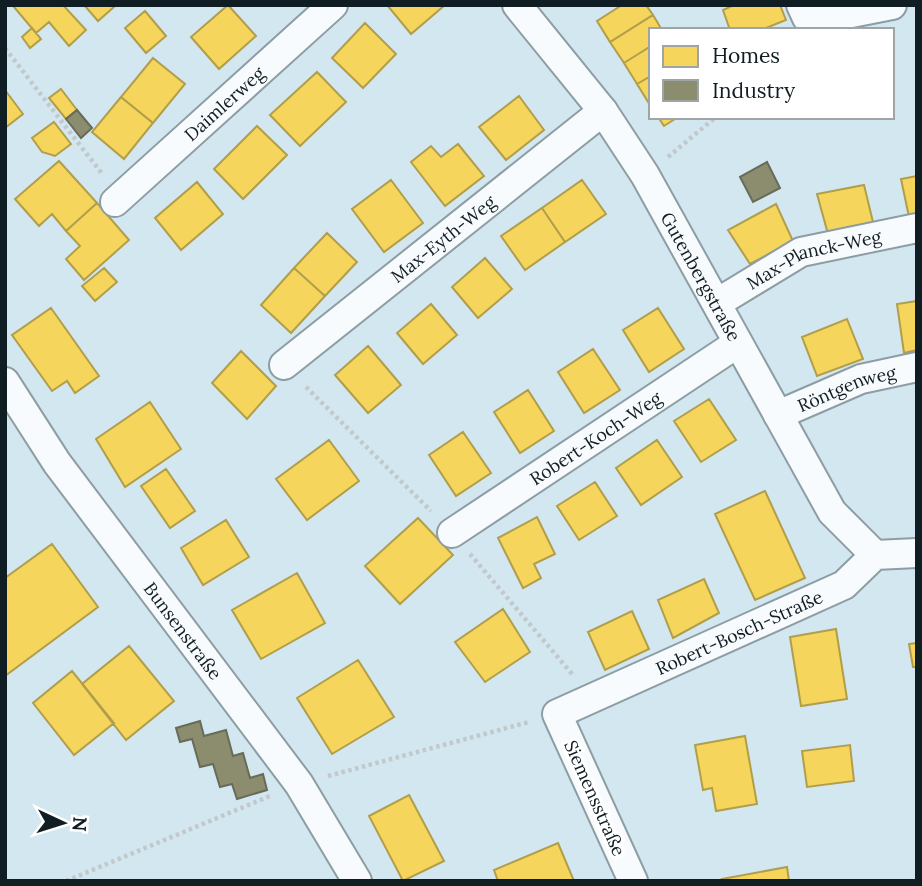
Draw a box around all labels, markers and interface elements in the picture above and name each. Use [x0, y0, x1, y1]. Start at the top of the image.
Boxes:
legend [649, 28, 894, 119]
text: Homes [712, 42, 780, 69]
street label: Daimlerweg [179, 61, 270, 146]
text: Industry [712, 77, 795, 104]
street label: Max-Eyth-Weg [386, 189, 501, 287]
street label: Gutenbergstraße [656, 208, 746, 345]
street label: Max-Planck-Weg [742, 224, 884, 294]
street label: Röntgenweg [794, 360, 899, 417]
street label: Robert-Koch-Weg [525, 385, 666, 490]
street label: Bunsenstraße [139, 577, 228, 684]
street label: Robert-Bosch-Straße [652, 585, 826, 680]
street label: Siemensstraße [559, 737, 631, 860]
north arrow [28, 788, 98, 858]
text: N [67, 816, 92, 833]

